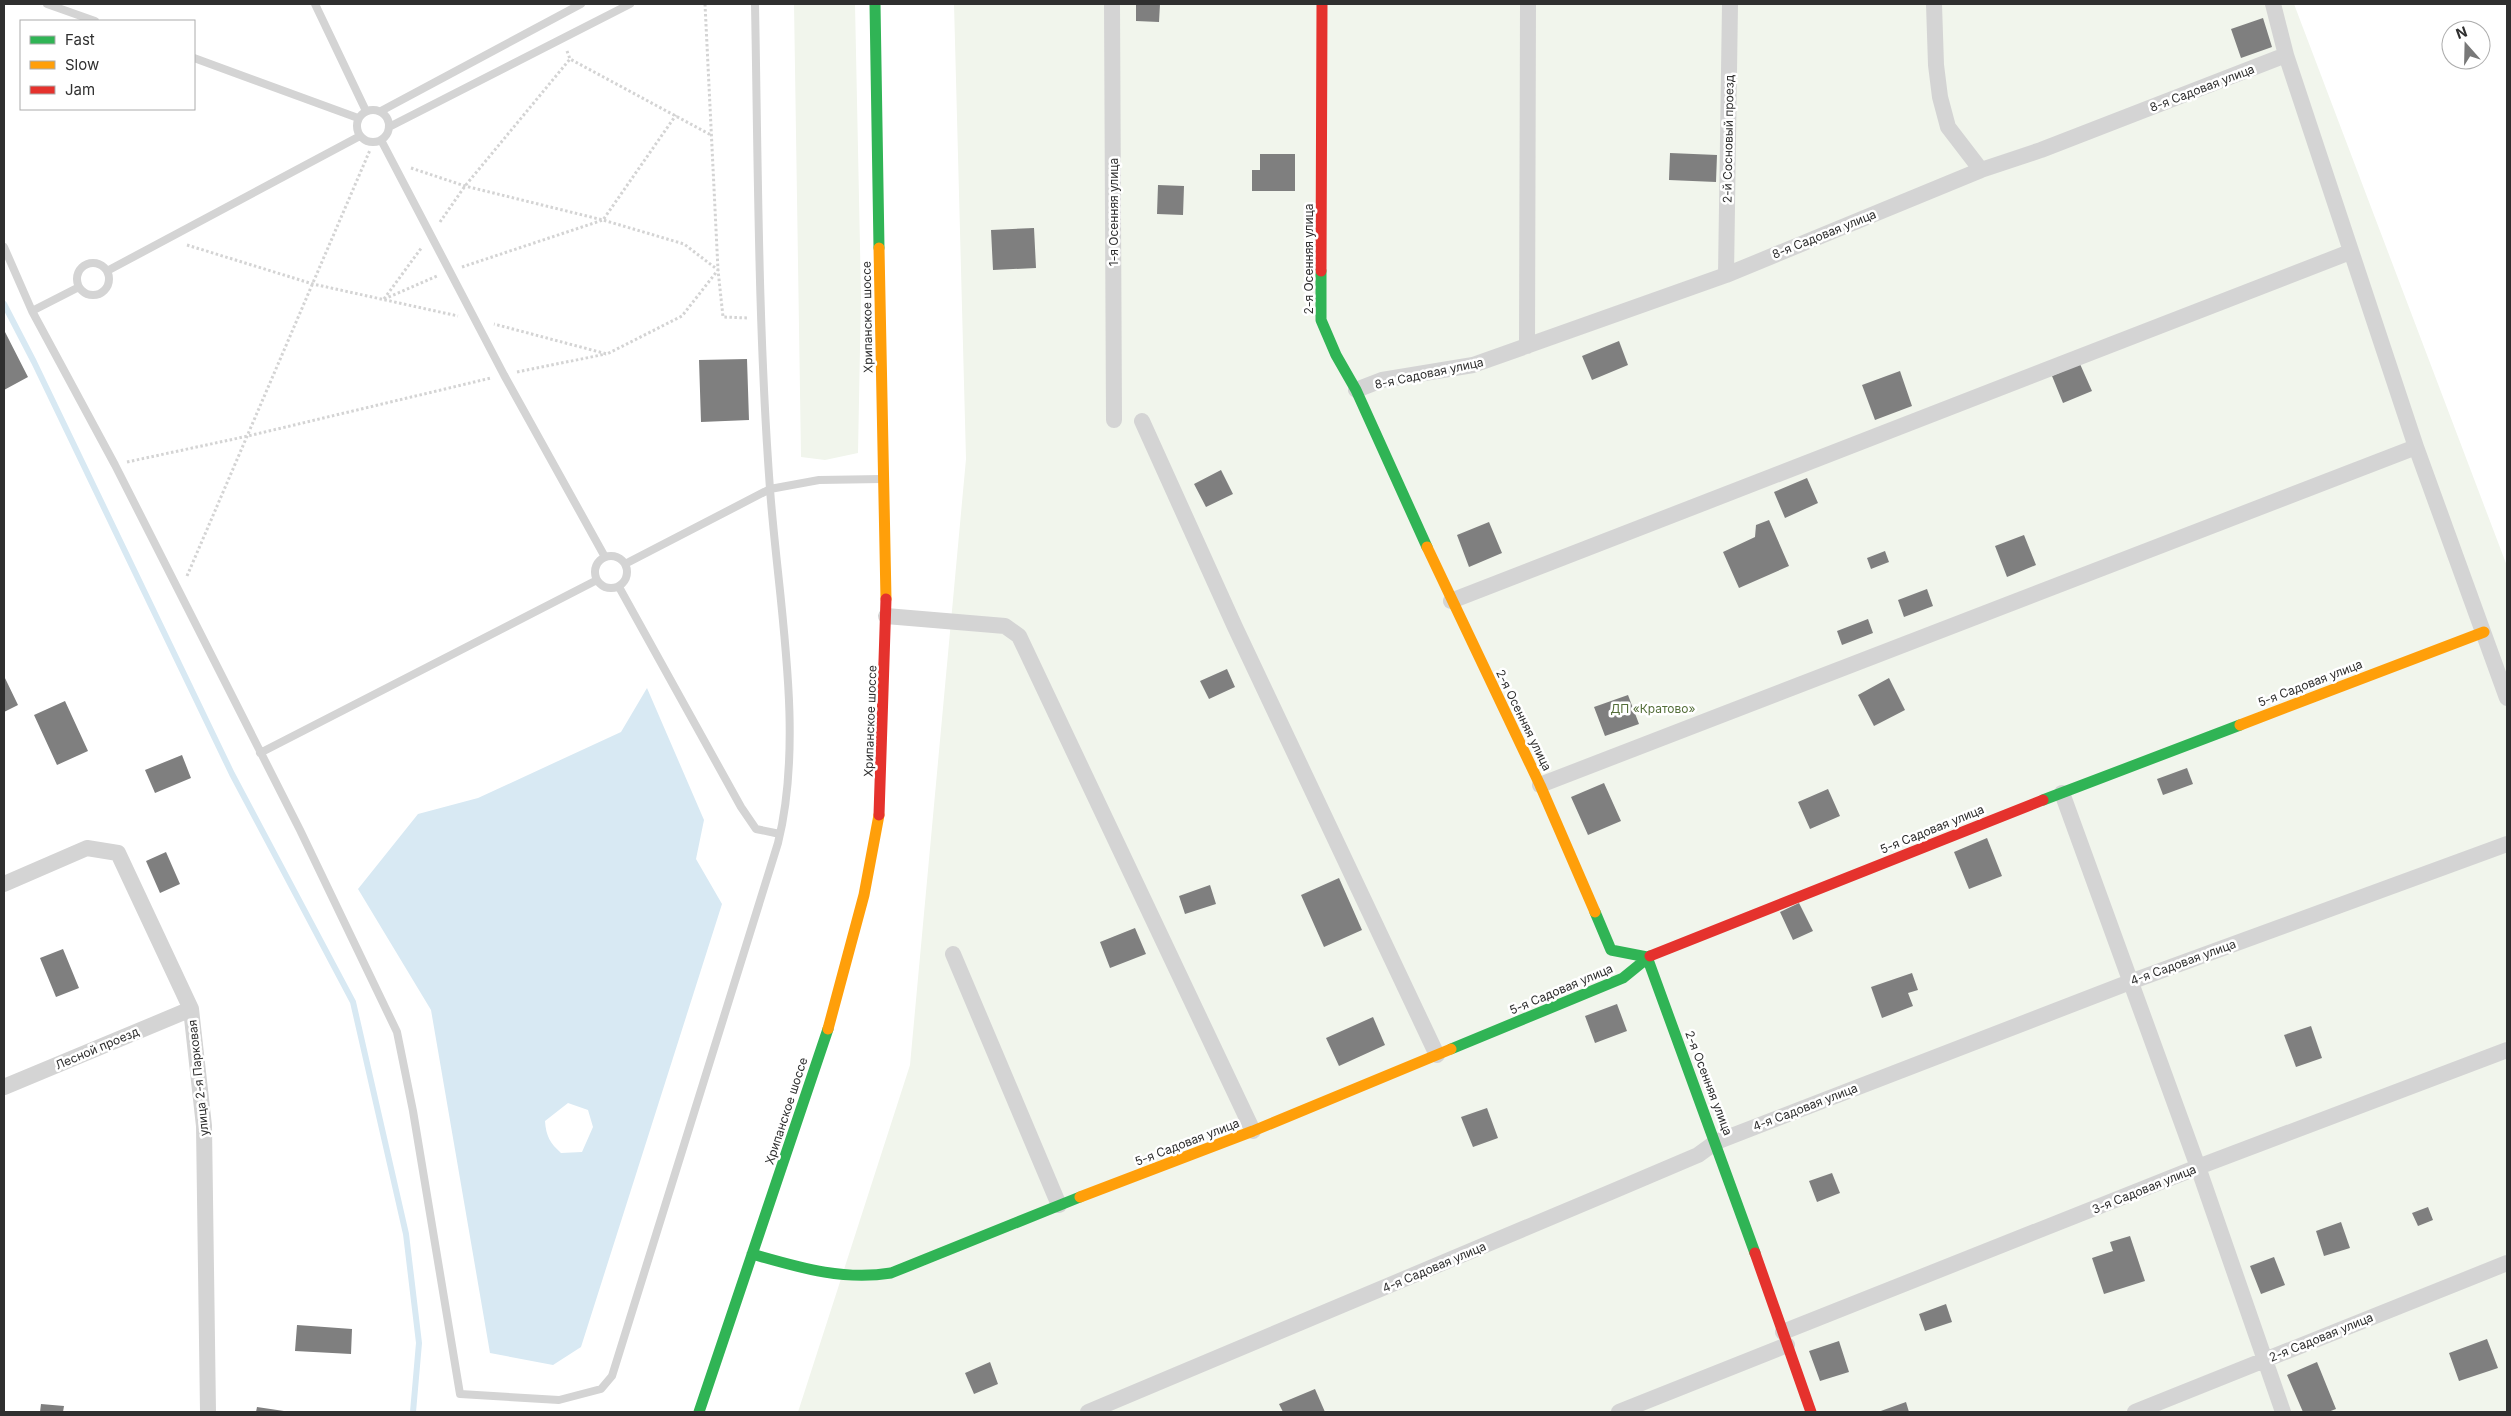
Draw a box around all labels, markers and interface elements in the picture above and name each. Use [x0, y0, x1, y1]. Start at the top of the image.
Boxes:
legend [20, 20, 195, 110]
north arrow [2441, 20, 2491, 70]
text: N [2453, 23, 2469, 42]
text: Fast [65, 30, 95, 49]
text: Slow [65, 55, 99, 74]
street label: 8-я Садовая улица [2148, 61, 2256, 115]
street label: 2-й Сосновый проезд [1719, 74, 1737, 203]
text: Jam [65, 80, 95, 99]
street label: 1-я Осенняя улица [1106, 158, 1121, 266]
street label: 2-я Осенняя улица [1301, 204, 1316, 314]
street label: 8-я Садовая улица [1770, 206, 1878, 262]
street label: Хрипанское шоссе [859, 261, 875, 373]
street label: 8-я Садовая улица [1373, 354, 1485, 392]
street label: 5-я Садовая улица [2256, 656, 2364, 710]
street label: Хрипанское шоссе [861, 665, 879, 777]
street label: 2-я Осенняя улица [1493, 667, 1555, 773]
park label: ДП «Кратово» [1611, 701, 1695, 716]
street label: 5-я Садовая улица [1878, 801, 1986, 857]
street label: 4-я Садовая улица [2128, 936, 2238, 988]
street label: 5-я Садовая улица [1507, 960, 1615, 1018]
street label: улица 2-я Парковая [184, 1019, 212, 1137]
street label: Лесной проезд [53, 1023, 142, 1072]
street label: 2-я Осенняя улица [1682, 1029, 1736, 1137]
street label: Хрипанское шоссе [762, 1055, 810, 1167]
street label: 4-я Садовая улица [1750, 1080, 1860, 1134]
street label: 5-я Садовая улица [1133, 1115, 1241, 1169]
street label: 3-я Садовая улица [2090, 1161, 2198, 1217]
street label: 4-я Садовая улица [1380, 1238, 1488, 1296]
street label: 2-я Садовая улица [2267, 1309, 2375, 1365]

